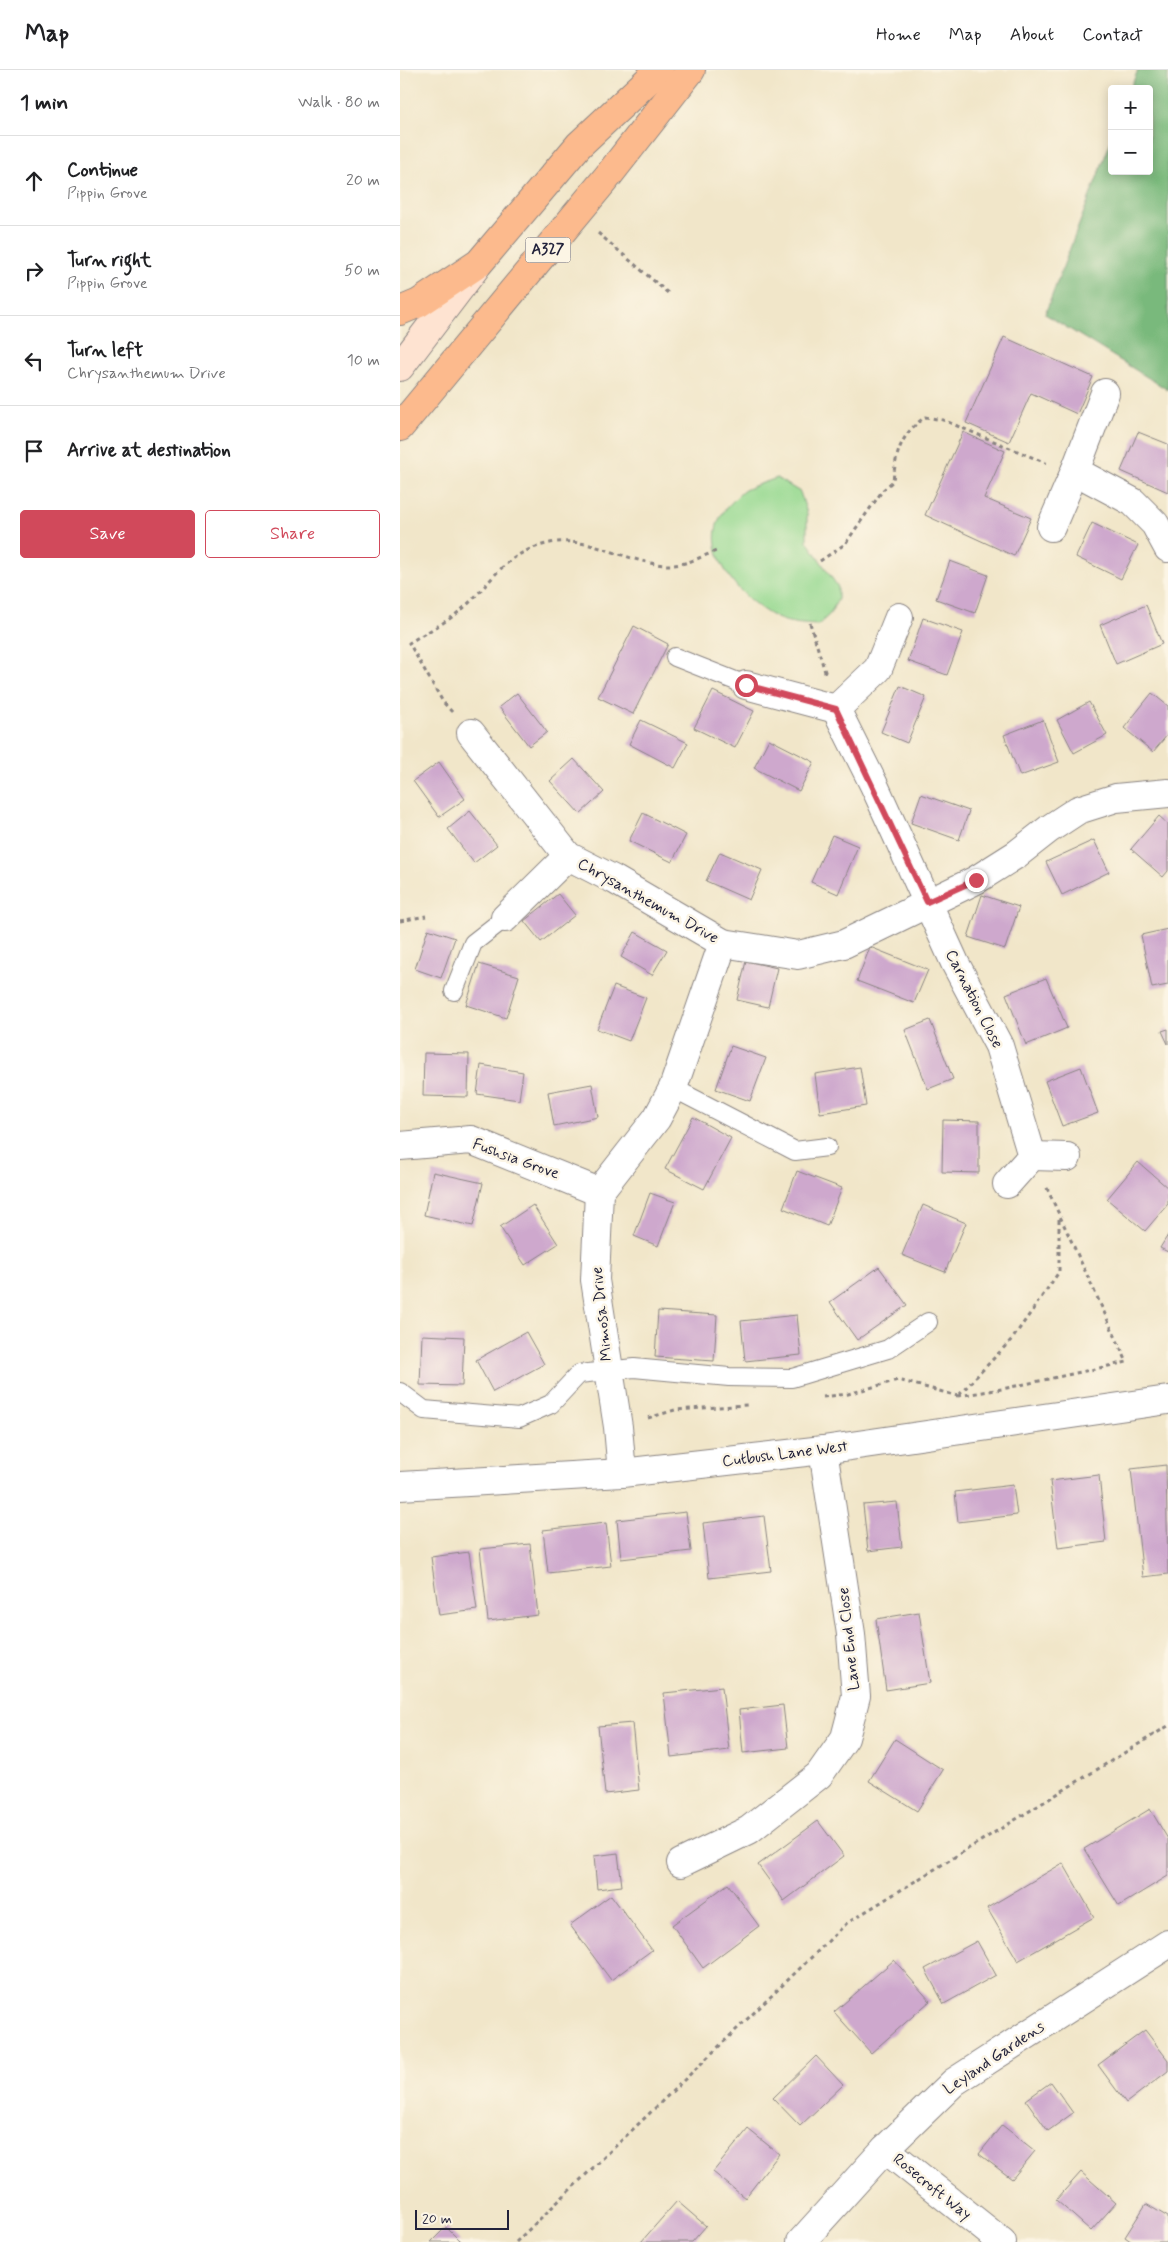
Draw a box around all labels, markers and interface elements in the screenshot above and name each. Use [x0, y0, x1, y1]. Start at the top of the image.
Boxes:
text: Map [25, 19, 69, 50]
text: Home [876, 23, 921, 47]
text: Map [949, 23, 982, 47]
text: About [1010, 23, 1054, 47]
text: Contact [1082, 23, 1143, 47]
map controls [1108, 85, 1153, 175]
button: + [1108, 85, 1153, 130]
text: 1 min [20, 89, 68, 117]
text: Walk · 80 m [298, 92, 380, 113]
button: − [1108, 130, 1153, 175]
text: Continue [67, 158, 138, 183]
icon: ahead [20, 167, 48, 195]
text: 20 m [346, 170, 380, 191]
text: Pippin Grove [67, 183, 148, 204]
road number: A327 [526, 238, 570, 262]
text: Turn right [67, 248, 151, 273]
icon: right [20, 257, 48, 285]
text: 50 m [344, 260, 380, 281]
text: Pippin Grove [67, 273, 148, 294]
text: Turn left [67, 338, 143, 363]
icon: left [20, 347, 48, 375]
text: 10 m [347, 350, 380, 371]
text: Chrysanthemum Drive [67, 363, 226, 384]
icon: arrive [20, 437, 48, 465]
text: Arrive at destination [67, 438, 231, 463]
button: Save [20, 510, 195, 558]
button: Share [205, 510, 380, 558]
route start [735, 674, 758, 697]
street label: Chrysanthemum Drive [574, 853, 722, 949]
route end [965, 869, 988, 892]
street label: Carnation Close [940, 946, 1008, 1052]
street label: Fushsia Grove [470, 1134, 562, 1184]
street label: Mimosa Drive [587, 1266, 617, 1362]
street label: Cutbush Lane West [721, 1436, 849, 1472]
street label: Lane End Close [833, 1586, 865, 1692]
street label: Leyland Gardens [939, 2016, 1049, 2100]
street label: Rosecroft Way [888, 2149, 976, 2225]
scale bar [415, 2207, 509, 2230]
text: 20 m [422, 2210, 452, 2228]

